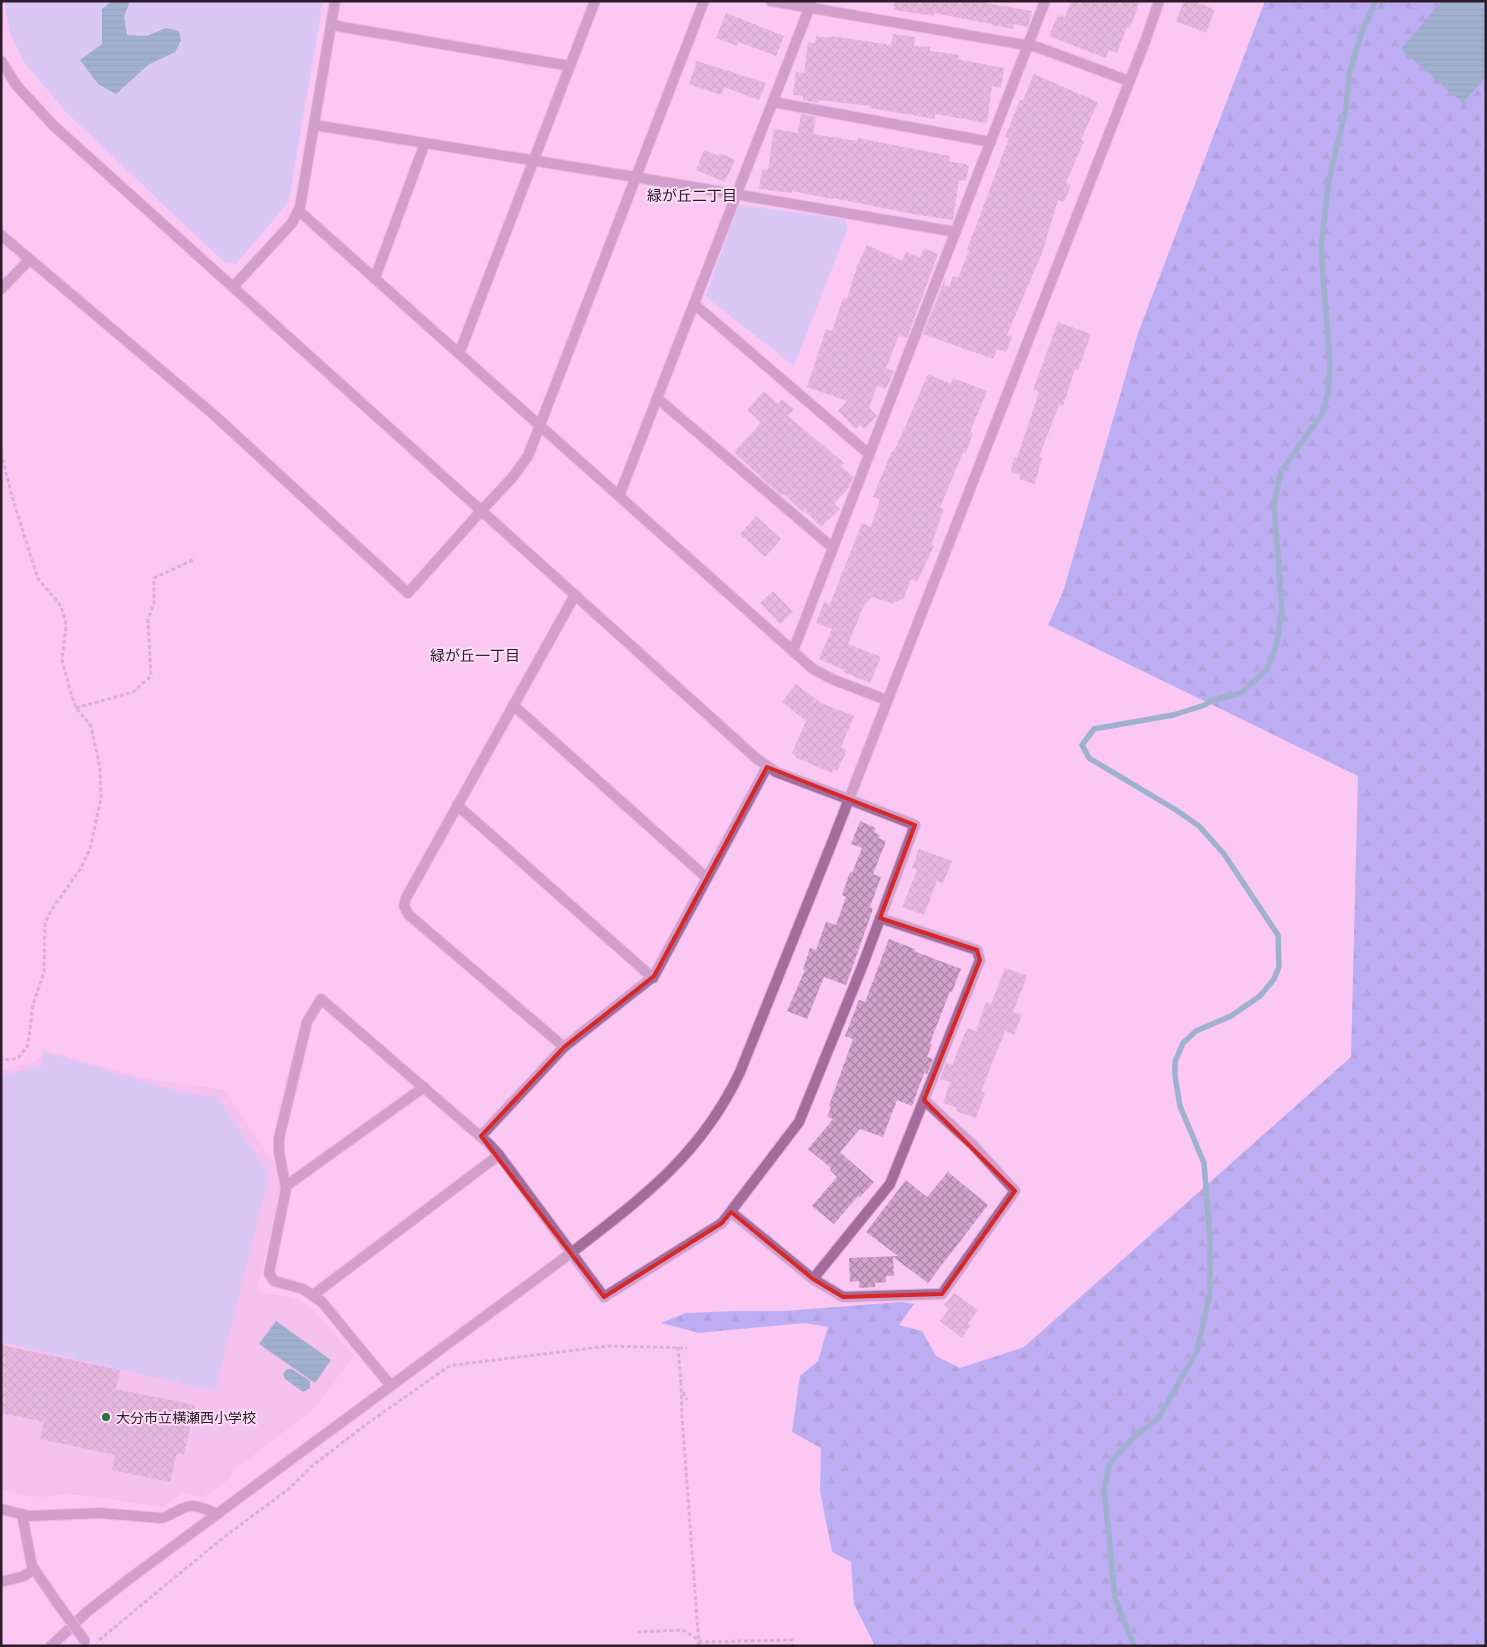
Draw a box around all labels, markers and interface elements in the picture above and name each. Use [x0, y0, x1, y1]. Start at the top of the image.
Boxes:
district label: 緑が丘二丁目 [647, 186, 737, 204]
district label: 緑が丘一丁目 [430, 646, 520, 664]
place label: 大分市立横瀬西小学校 [116, 1409, 256, 1426]
marker: 大分市立横瀬西小学校 [100, 1411, 112, 1423]

